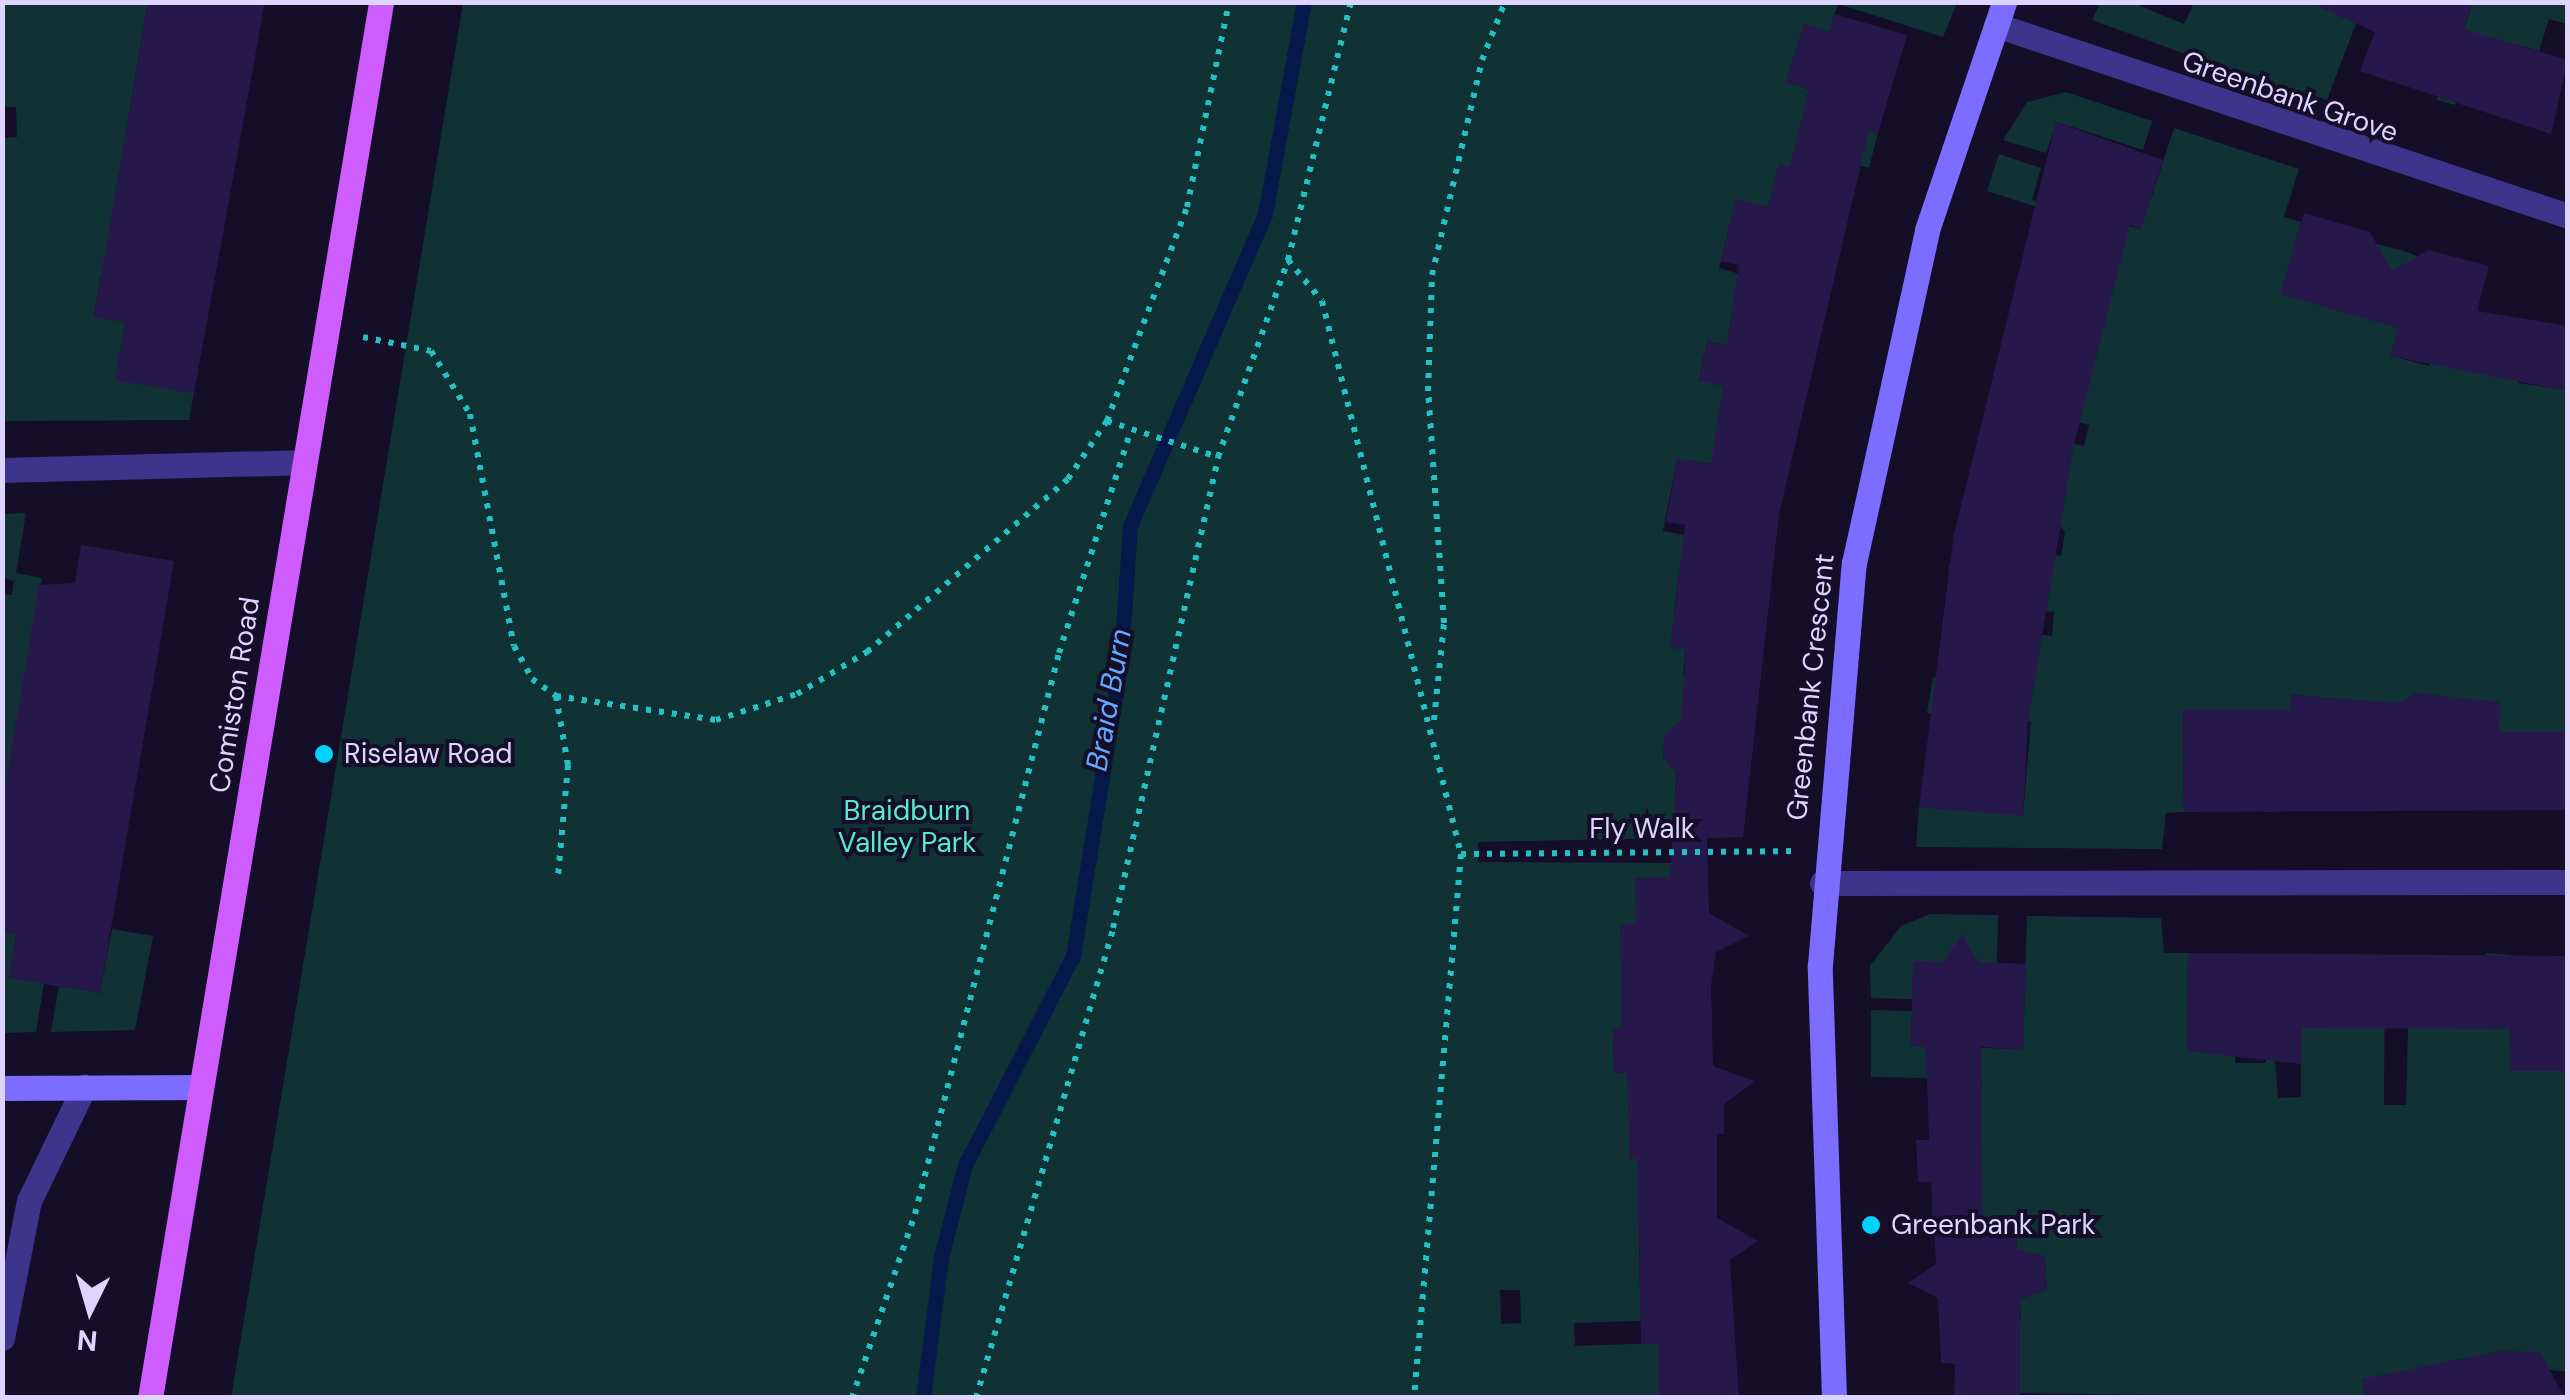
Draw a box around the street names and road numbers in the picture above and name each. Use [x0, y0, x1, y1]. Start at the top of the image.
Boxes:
street label: Greenbank Grove [2178, 44, 2402, 150]
street label: Greenbank Crescent [1780, 552, 1842, 822]
street label: Comiston Road [203, 595, 267, 795]
street label: Fly Walk [1589, 812, 1695, 846]

